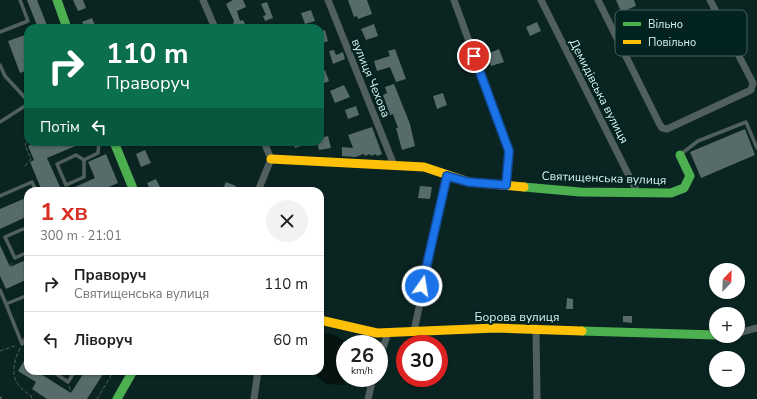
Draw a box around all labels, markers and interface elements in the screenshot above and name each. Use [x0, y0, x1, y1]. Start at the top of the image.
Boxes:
legend [615, 10, 747, 56]
text: Вільно [648, 17, 683, 32]
text: 110 m [106, 35, 189, 73]
text: Повільно [648, 35, 696, 50]
street label: вулиця Чехова [348, 36, 394, 120]
street label: Демидівська вулиця [566, 36, 632, 146]
pin [457, 39, 491, 73]
icon: right [40, 40, 92, 92]
icon: arrive [463, 45, 485, 67]
text: Праворуч [106, 71, 190, 95]
icon: left [88, 116, 110, 138]
text: Потім [40, 117, 80, 137]
street label: Святищенська вулиця [541, 168, 667, 188]
text: 1 хв [40, 196, 88, 228]
button: close [266, 200, 308, 242]
text: 300 m · 21:01 [40, 227, 122, 245]
north arrow [709, 263, 745, 299]
map controls [709, 263, 745, 387]
text: Праворуч [74, 265, 146, 285]
position arrow [401, 265, 443, 307]
icon: right [40, 273, 62, 295]
text: 110 m [264, 274, 308, 294]
text: Святищенська вулиця [74, 285, 209, 303]
button: + [709, 307, 745, 343]
street label: Борова вулиця [475, 309, 559, 325]
icon: left [40, 329, 62, 351]
text: Ліворуч [74, 330, 133, 350]
text: 60 m [273, 330, 308, 350]
speed limit sign: 30 [396, 335, 448, 387]
text: 26 [350, 342, 374, 369]
button: − [709, 351, 745, 387]
text: km/h [351, 364, 373, 378]

